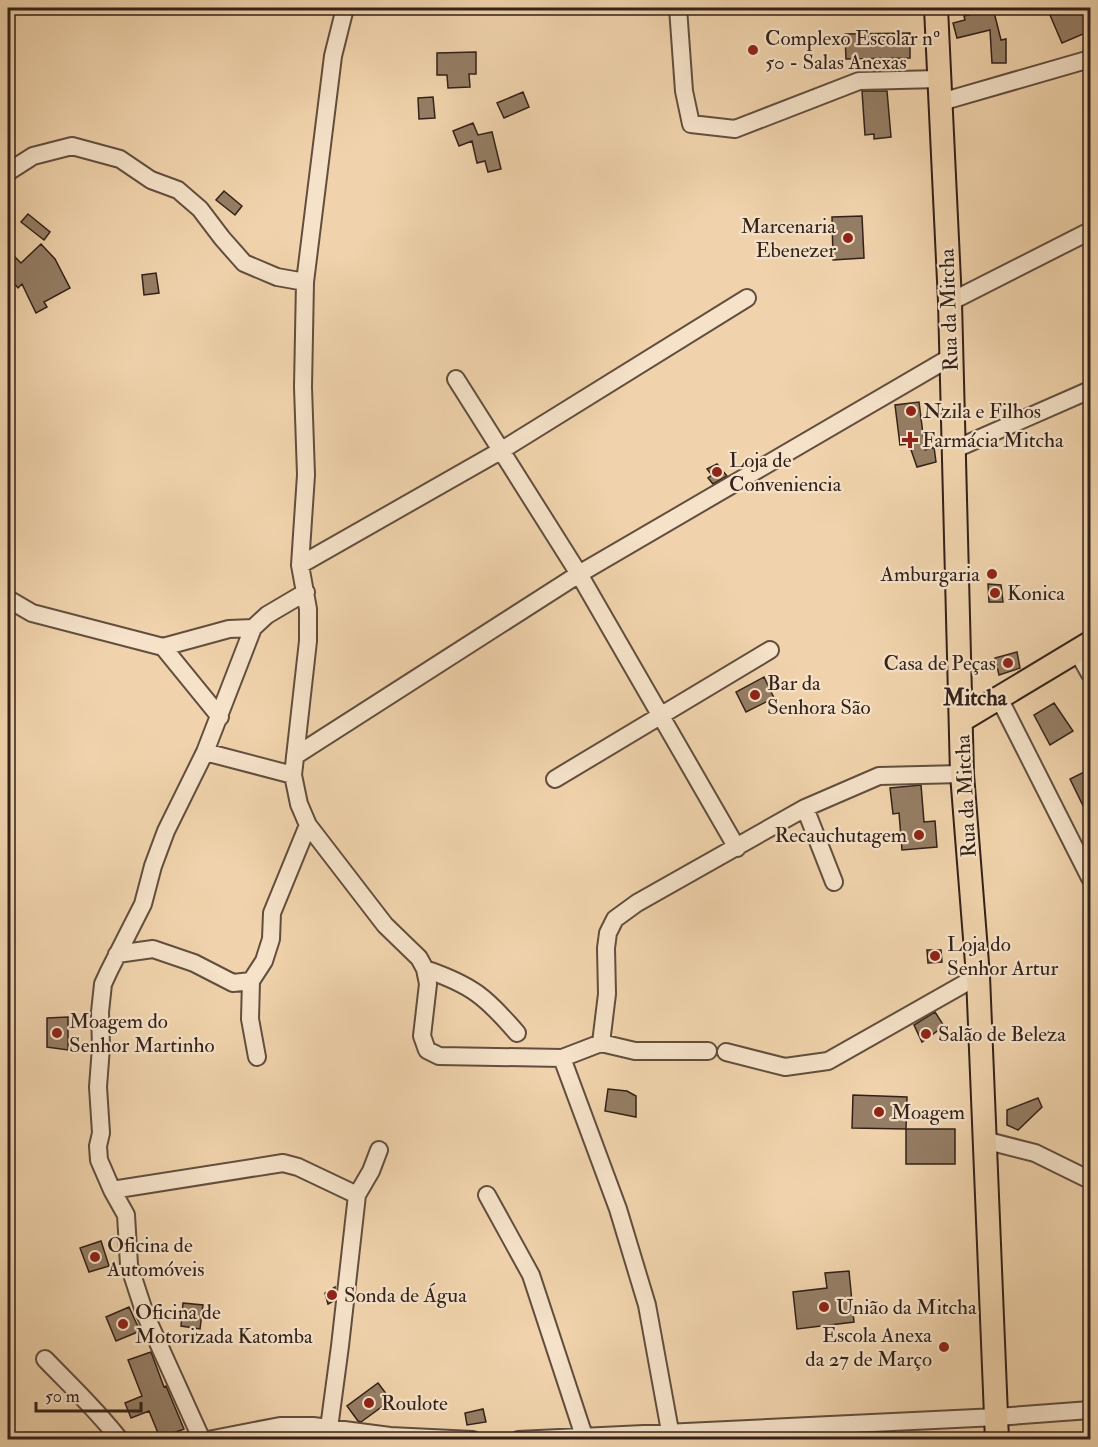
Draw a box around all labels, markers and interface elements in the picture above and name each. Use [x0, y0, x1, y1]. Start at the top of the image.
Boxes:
place label: Complexo Escolar nº 50 - Salas Anexas [765, 25, 941, 76]
marker: Complexo Escolar nº 50 - Salas Anexas [746, 43, 760, 57]
place label: Marcenaria Ebenezer [741, 213, 836, 264]
marker: Marcenaria Ebenezer [841, 231, 855, 245]
street label: Rua da Mitcha [933, 248, 965, 372]
place label: Nzila e Filhos [923, 398, 1041, 425]
marker: Nzila e Filhos [904, 404, 918, 418]
place label: Farmácia Mitcha [922, 427, 1064, 454]
marker: Farmácia Mitcha [903, 433, 917, 447]
place label: Loja de Conveniencia [729, 447, 842, 498]
marker: Loja de Conveniencia [710, 465, 724, 479]
place label: Amburgaria [880, 561, 980, 588]
marker: Amburgaria [985, 567, 999, 581]
place label: Konica [1007, 580, 1065, 607]
marker: Konica [988, 586, 1002, 600]
place label: Casa de Peças [883, 650, 996, 677]
marker: Casa de Peças [1001, 656, 1015, 670]
place label: Bar da Senhora São [767, 670, 871, 721]
district label: Mitcha [942, 684, 1008, 712]
marker: Bar da Senhora São [748, 688, 762, 702]
street label: Rua da Mitcha [949, 734, 983, 858]
place label: Recauchutagem [774, 822, 907, 849]
marker: Recauchutagem [912, 828, 926, 842]
place label: Loja do Senhor Artur [947, 931, 1058, 982]
marker: Loja do Senhor Artur [928, 949, 942, 963]
place label: Moagem do Senhor Martinho [69, 1008, 215, 1059]
place label: Salão de Beleza [938, 1021, 1066, 1048]
marker: Moagem do Senhor Martinho [50, 1026, 64, 1040]
marker: Salão de Beleza [919, 1027, 933, 1041]
place label: Moagem [891, 1099, 965, 1126]
marker: Moagem [872, 1105, 886, 1119]
place label: Oficina de Automóveis [106, 1232, 204, 1283]
marker: Oficina de Automóveis [88, 1250, 102, 1264]
place label: Sonda de Água [344, 1282, 467, 1309]
marker: Sonda de Água [325, 1288, 339, 1302]
place label: União da Mitcha [836, 1294, 977, 1321]
place label: Oficina de Motorizada Katomba [135, 1299, 313, 1350]
marker: União da Mitcha [817, 1300, 831, 1314]
marker: Oficina de Motorizada Katomba [116, 1317, 130, 1331]
place label: Escola Anexa da 27 de Março [805, 1322, 932, 1373]
marker: Escola Anexa da 27 de Março [937, 1340, 951, 1354]
scale bar [36, 1375, 141, 1413]
text: 50 m [45, 1385, 80, 1408]
place label: Roulote [381, 1390, 448, 1417]
marker: Roulote [362, 1396, 376, 1410]

